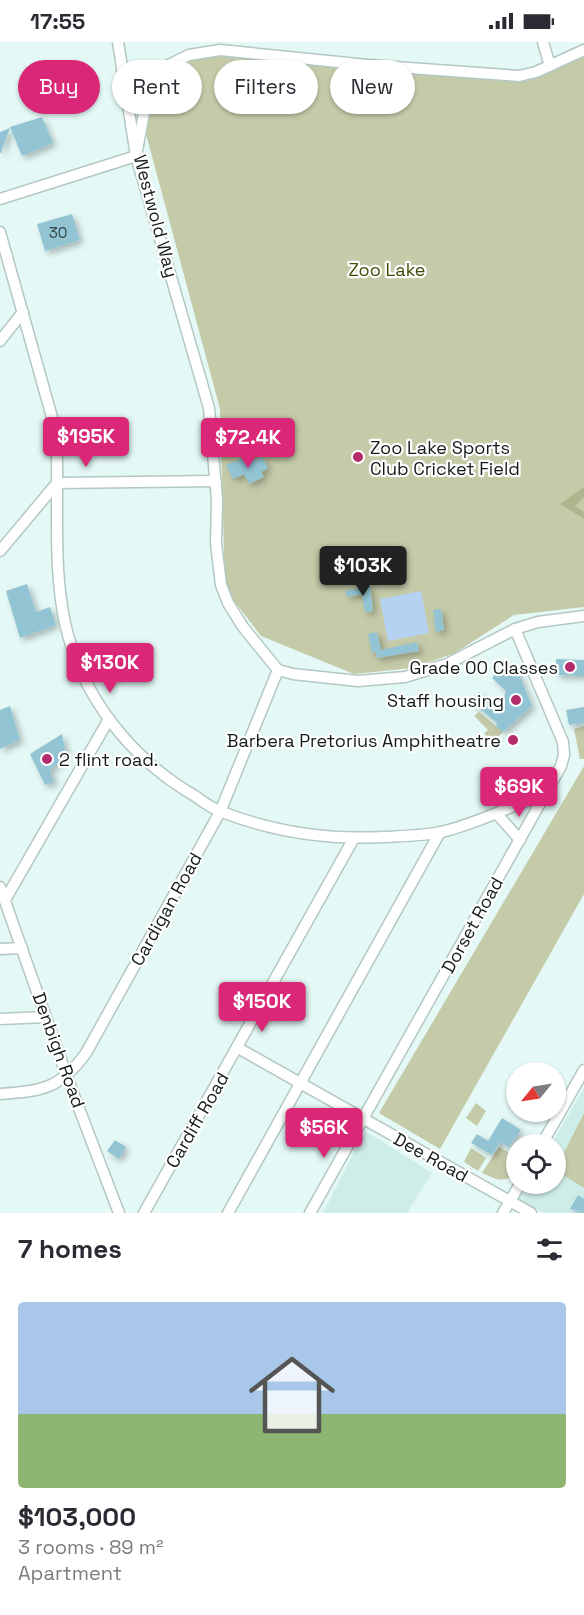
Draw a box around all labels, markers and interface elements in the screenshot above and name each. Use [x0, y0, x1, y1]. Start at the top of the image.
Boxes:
text: 17:55 [30, 7, 85, 35]
chip: Buy [18, 60, 100, 114]
chip: Rent [112, 60, 202, 114]
chip: Filters [214, 60, 318, 114]
chip: New [330, 60, 415, 114]
street label: Westwold Way [129, 152, 183, 280]
house number: 30 [49, 223, 67, 242]
park label: Zoo Lake [348, 258, 426, 281]
pin: $195K [44, 417, 128, 468]
pin: $72.4K [199, 418, 297, 469]
text: $195K [57, 423, 115, 449]
text: $72.4K [215, 424, 281, 450]
place label: Zoo Lake Sports Club Cricket Field [370, 436, 520, 480]
marker: Zoo Lake Sports Club Cricket Field [351, 450, 365, 464]
pin: $103K [321, 546, 405, 597]
text: $103K [334, 552, 392, 578]
pin: $130K [68, 643, 152, 694]
text: $130K [81, 649, 139, 675]
place label: Grade 00 Classes [410, 656, 558, 679]
marker: Grade 00 Classes [563, 660, 577, 674]
place label: Staff housing [387, 689, 504, 712]
marker: Staff housing [509, 693, 523, 707]
place label: Barbera Pretorius Amphitheatre [227, 729, 501, 752]
marker: Barbera Pretorius Amphitheatre [506, 733, 520, 747]
place label: 2 flint road. [59, 748, 158, 771]
marker: 2 flint road. [40, 752, 54, 766]
pin: $69K [483, 767, 555, 818]
text: $69K [494, 773, 544, 799]
street label: Cardigan Road [125, 848, 207, 970]
street label: Dorset Road [436, 873, 508, 977]
pin: $150K [220, 982, 304, 1033]
text: $150K [233, 988, 291, 1014]
street label: Denbigh Road [27, 989, 91, 1111]
north arrow [506, 1062, 566, 1122]
map controls [506, 1062, 566, 1194]
street label: Cardiff Road [160, 1068, 234, 1172]
pin: $56K [288, 1108, 360, 1159]
text: $56K [300, 1114, 349, 1140]
street label: Dee Road [390, 1127, 472, 1187]
button: locate [506, 1134, 566, 1194]
text: 7 homes [18, 1232, 122, 1266]
icon: filters [533, 1233, 566, 1266]
icon: home [238, 1341, 346, 1449]
text: $103,000 [18, 1500, 136, 1534]
text: 3 rooms · 89 m² [18, 1534, 163, 1560]
text: Apartment [18, 1560, 122, 1586]

